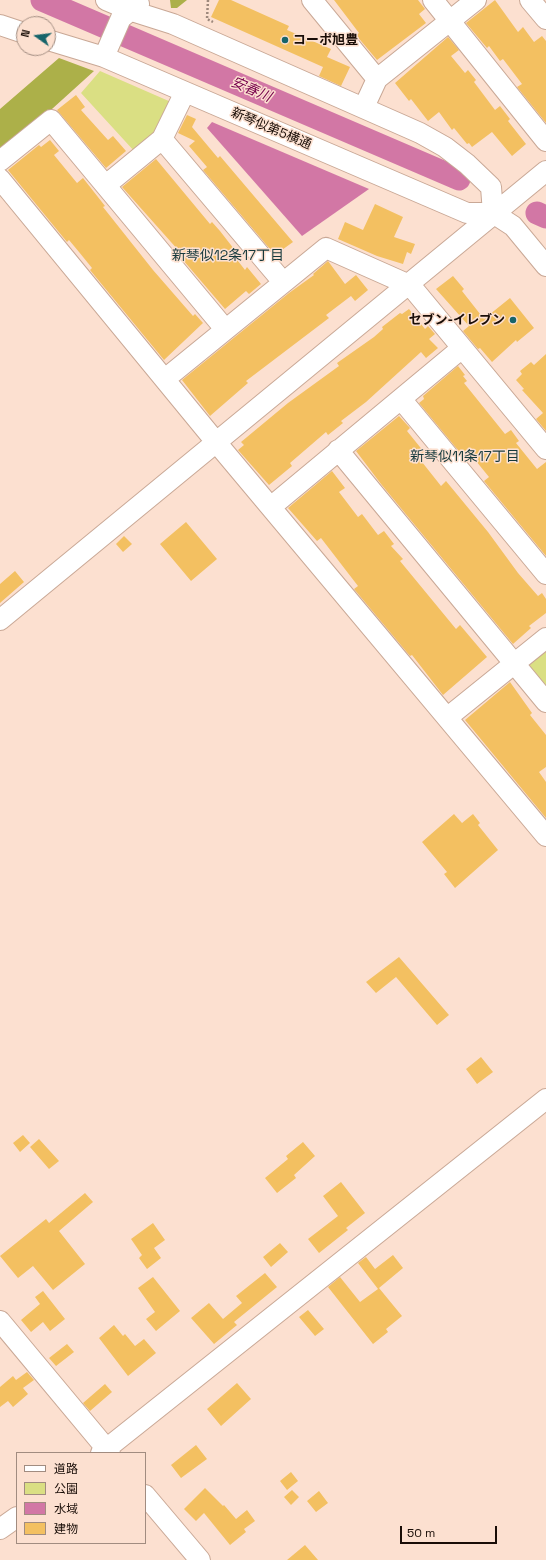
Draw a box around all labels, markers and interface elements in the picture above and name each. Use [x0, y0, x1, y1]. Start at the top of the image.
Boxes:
north arrow [16, 16, 56, 56]
text: N [18, 28, 33, 39]
place label: コーポ旭豊 [293, 32, 358, 48]
marker: コーポ旭豊 [280, 35, 290, 45]
water label: 安春川 [228, 74, 274, 106]
street label: 新琴似第5横通 [228, 105, 314, 153]
district label: 新琴似12条17丁目 [172, 248, 284, 264]
place label: セブン-イレブン [408, 312, 505, 328]
marker: セブン-イレブン [508, 315, 518, 325]
district label: 新琴似11条17丁目 [410, 449, 520, 465]
legend [16, 1452, 146, 1544]
text: 道路 [54, 1461, 78, 1477]
text: 公園 [54, 1481, 78, 1497]
text: 水域 [54, 1501, 78, 1517]
scale bar [402, 1518, 499, 1544]
text: 建物 [54, 1521, 78, 1537]
text: 50 m [407, 1525, 435, 1541]

